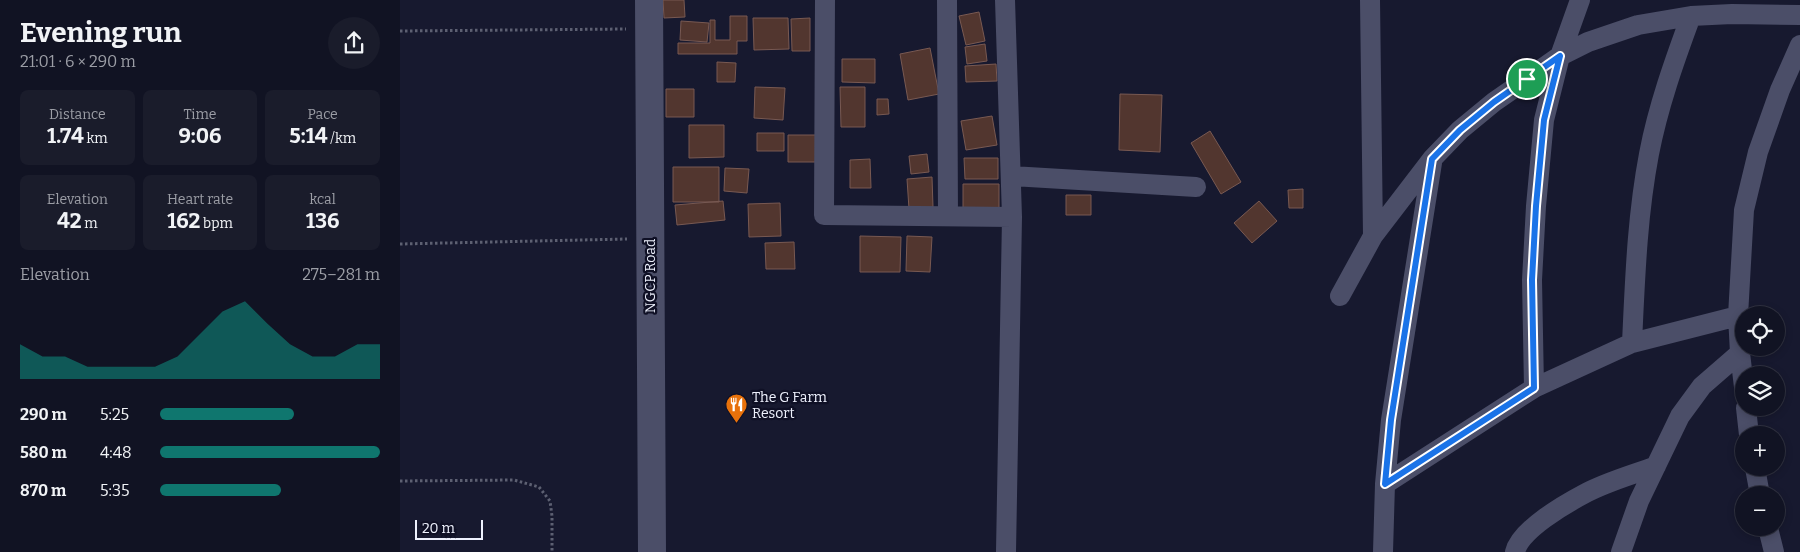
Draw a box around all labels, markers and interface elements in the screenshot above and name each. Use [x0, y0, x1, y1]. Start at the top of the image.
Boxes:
text: Evening run [20, 16, 181, 49]
button: share [328, 17, 380, 69]
text: 21:01 · 6 × 290 m [20, 52, 136, 71]
pin [1506, 58, 1548, 100]
icon: arrive [1513, 65, 1541, 93]
text: Distance [49, 106, 106, 123]
text: Time [183, 106, 217, 123]
text: Pace [308, 106, 338, 123]
text: 1.74 [47, 123, 84, 149]
text: 9:06 [178, 123, 222, 149]
text: 5:14 [289, 123, 328, 149]
text: km [84, 130, 108, 147]
text: /km [328, 130, 356, 147]
text: Elevation [47, 191, 108, 208]
text: Heart rate [167, 191, 233, 208]
text: kcal [310, 191, 336, 208]
text: 42 [57, 208, 82, 234]
text: 162 [167, 208, 200, 234]
text: 136 [306, 208, 339, 234]
text: m [82, 215, 98, 232]
text: bpm [200, 215, 233, 232]
street label: NGCP Road [642, 239, 659, 313]
text: Elevation [20, 265, 90, 284]
text: 275–281 m [302, 265, 380, 284]
map controls [1735, 306, 1785, 536]
button: locate [1735, 306, 1785, 356]
button: layers [1735, 366, 1785, 416]
place label: The G Farm Resort [752, 389, 827, 422]
restaurant icon: The G Farm Resort [724, 393, 748, 424]
text: 290 m [20, 405, 67, 424]
text: 5:25 [100, 405, 129, 424]
button: + [1735, 426, 1785, 476]
text: 580 m [20, 443, 67, 462]
text: 4:48 [100, 443, 132, 462]
text: 870 m [20, 481, 66, 500]
text: 5:35 [100, 481, 130, 500]
button: − [1735, 486, 1785, 536]
scale bar [415, 517, 482, 540]
text: 20 m [422, 520, 455, 537]

